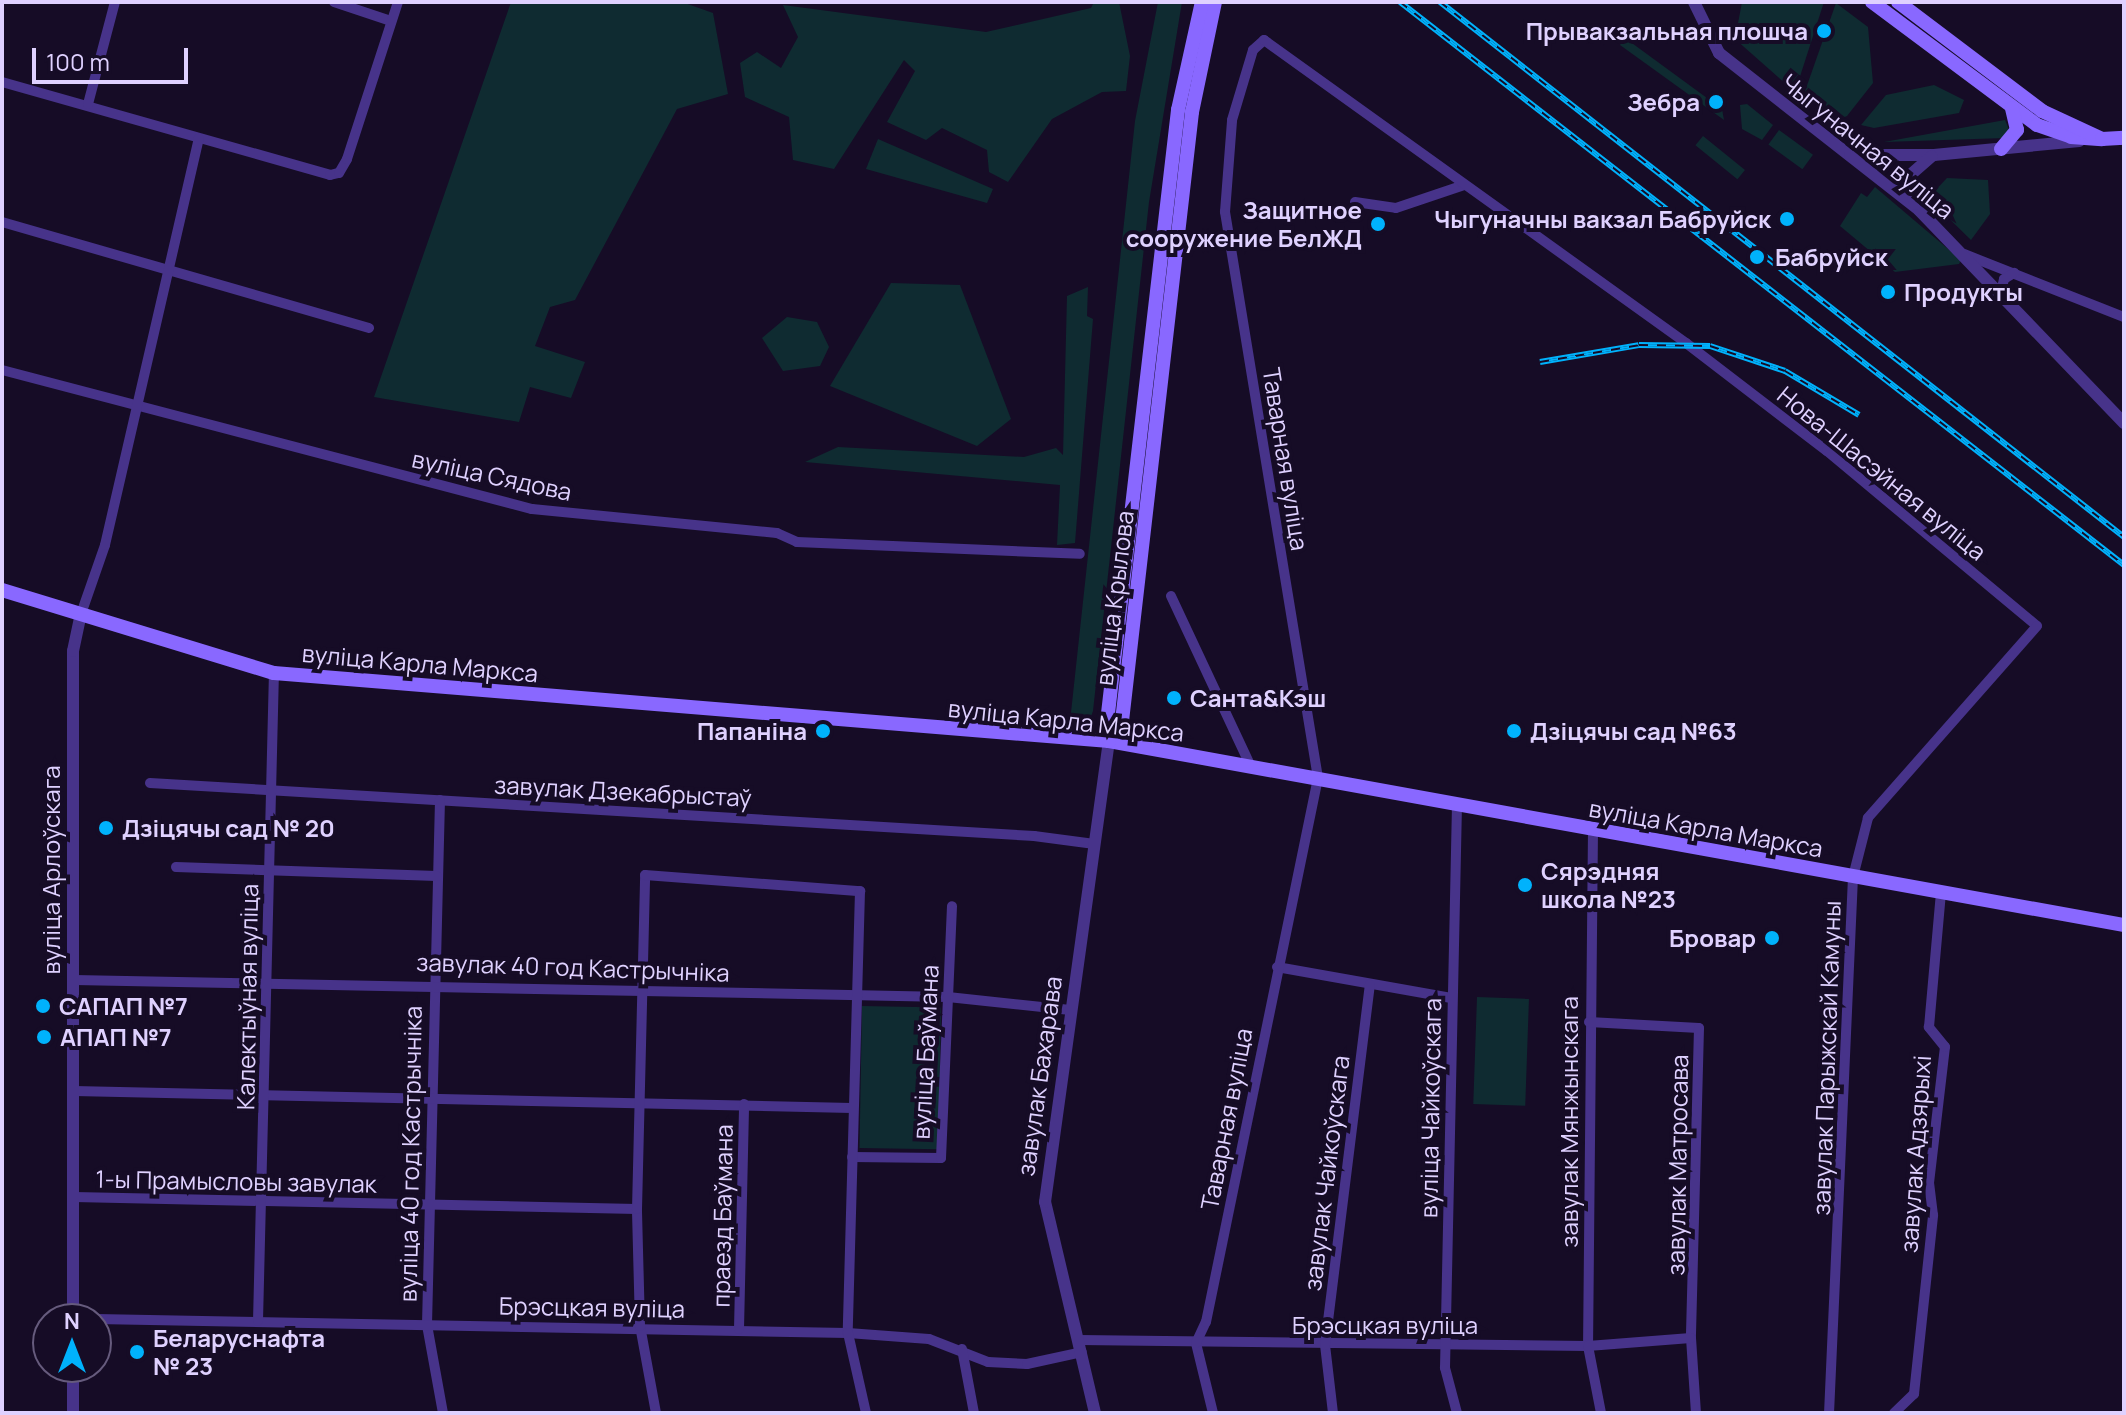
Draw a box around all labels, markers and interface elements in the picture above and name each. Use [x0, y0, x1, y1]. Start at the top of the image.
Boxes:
place label: Прывакзальная плошча [1526, 17, 1808, 45]
marker: Прывакзальная плошча [1815, 22, 1833, 40]
scale bar [36, 32, 192, 82]
text: 100 m [46, 45, 110, 78]
street label: Чыгуначная вуліца [1776, 67, 1960, 225]
place label: Зебра [1627, 88, 1700, 116]
marker: Зебра [1707, 93, 1725, 111]
place label: Защитное сооружение БелЖД [1126, 196, 1362, 252]
place label: Чыгуначны вакзал Бабруйск [1434, 205, 1771, 233]
marker: Чыгуначны вакзал Бабруйск [1778, 210, 1796, 228]
marker: Защитное сооружение БелЖД [1369, 215, 1387, 233]
place label: Бабруйск [1775, 243, 1888, 271]
marker: Бабруйск [1746, 246, 1768, 268]
place label: Продукты [1904, 278, 2023, 306]
marker: Продукты [1879, 283, 1897, 301]
street label: Таварная вуліца [1257, 366, 1315, 552]
street label: Нова-Шасэйная вуліца [1772, 380, 1992, 566]
street label: вуліца Сядова [409, 444, 575, 506]
street label: вуліца Крылова [1089, 509, 1139, 687]
street label: вуліца Карла Маркса [301, 638, 539, 688]
place label: Санта&Кэш [1190, 684, 1326, 712]
marker: Санта&Кэш [1165, 689, 1183, 707]
street label: вуліца Карла Маркса [947, 693, 1185, 747]
place label: Папаніна [697, 717, 807, 745]
place label: Дзіцячы сад №63 [1530, 717, 1737, 745]
marker: Папаніна [814, 722, 832, 740]
marker: Дзіцячы сад №63 [1505, 722, 1523, 740]
street label: вуліца Арлоўскага [37, 765, 65, 975]
street label: завулак Дзекабрыстаў [494, 770, 752, 812]
street label: вуліца Карла Маркса [1587, 793, 1825, 863]
place label: Дзіцячы сад № 20 [122, 814, 335, 842]
marker: Дзіцячы сад № 20 [97, 819, 115, 837]
place label: Сярэдняя школа №23 [1541, 857, 1676, 913]
marker: Сярэдняя школа №23 [1516, 876, 1534, 894]
street label: Калектыўная вуліца [231, 884, 263, 1110]
street label: завулак Парыжскай Камуны [1806, 900, 1846, 1216]
place label: Бровар [1669, 924, 1756, 952]
marker: Бровар [1763, 929, 1781, 947]
street label: завулак 40 год Кастрычніка [416, 947, 730, 987]
street label: вуліца Баўмана [906, 964, 944, 1140]
street label: завулак Бахарава [1011, 974, 1067, 1178]
place label: САПАП №7 [59, 992, 188, 1020]
street label: завулак Мянжынскага [1555, 996, 1583, 1248]
marker: САПАП №7 [34, 997, 52, 1015]
street label: вуліца Чайкоўскага [1414, 998, 1446, 1218]
street label: вуліца 40 год Кастрычніка [393, 1006, 427, 1302]
place label: АПАП №7 [60, 1023, 172, 1051]
street label: Таварная вуліца [1194, 1026, 1258, 1212]
marker: АПАП №7 [35, 1028, 53, 1046]
street label: завулак Чайкоўскага [1297, 1054, 1355, 1292]
street label: завулак Матросава [1661, 1054, 1693, 1276]
street label: завулак Адзярыхі [1894, 1054, 1936, 1254]
street label: праезд Баўмана [706, 1124, 738, 1308]
street label: 1-ы Прамысловы завулак [95, 1164, 377, 1198]
street label: Брэсцкая вуліца [499, 1291, 685, 1323]
north arrow [32, 1303, 112, 1383]
text: N [64, 1306, 80, 1336]
street label: Брэсцкая вуліца [1292, 1311, 1478, 1339]
place label: Беларуснафта № 23 [153, 1324, 325, 1380]
marker: Беларуснафта № 23 [128, 1343, 146, 1361]

